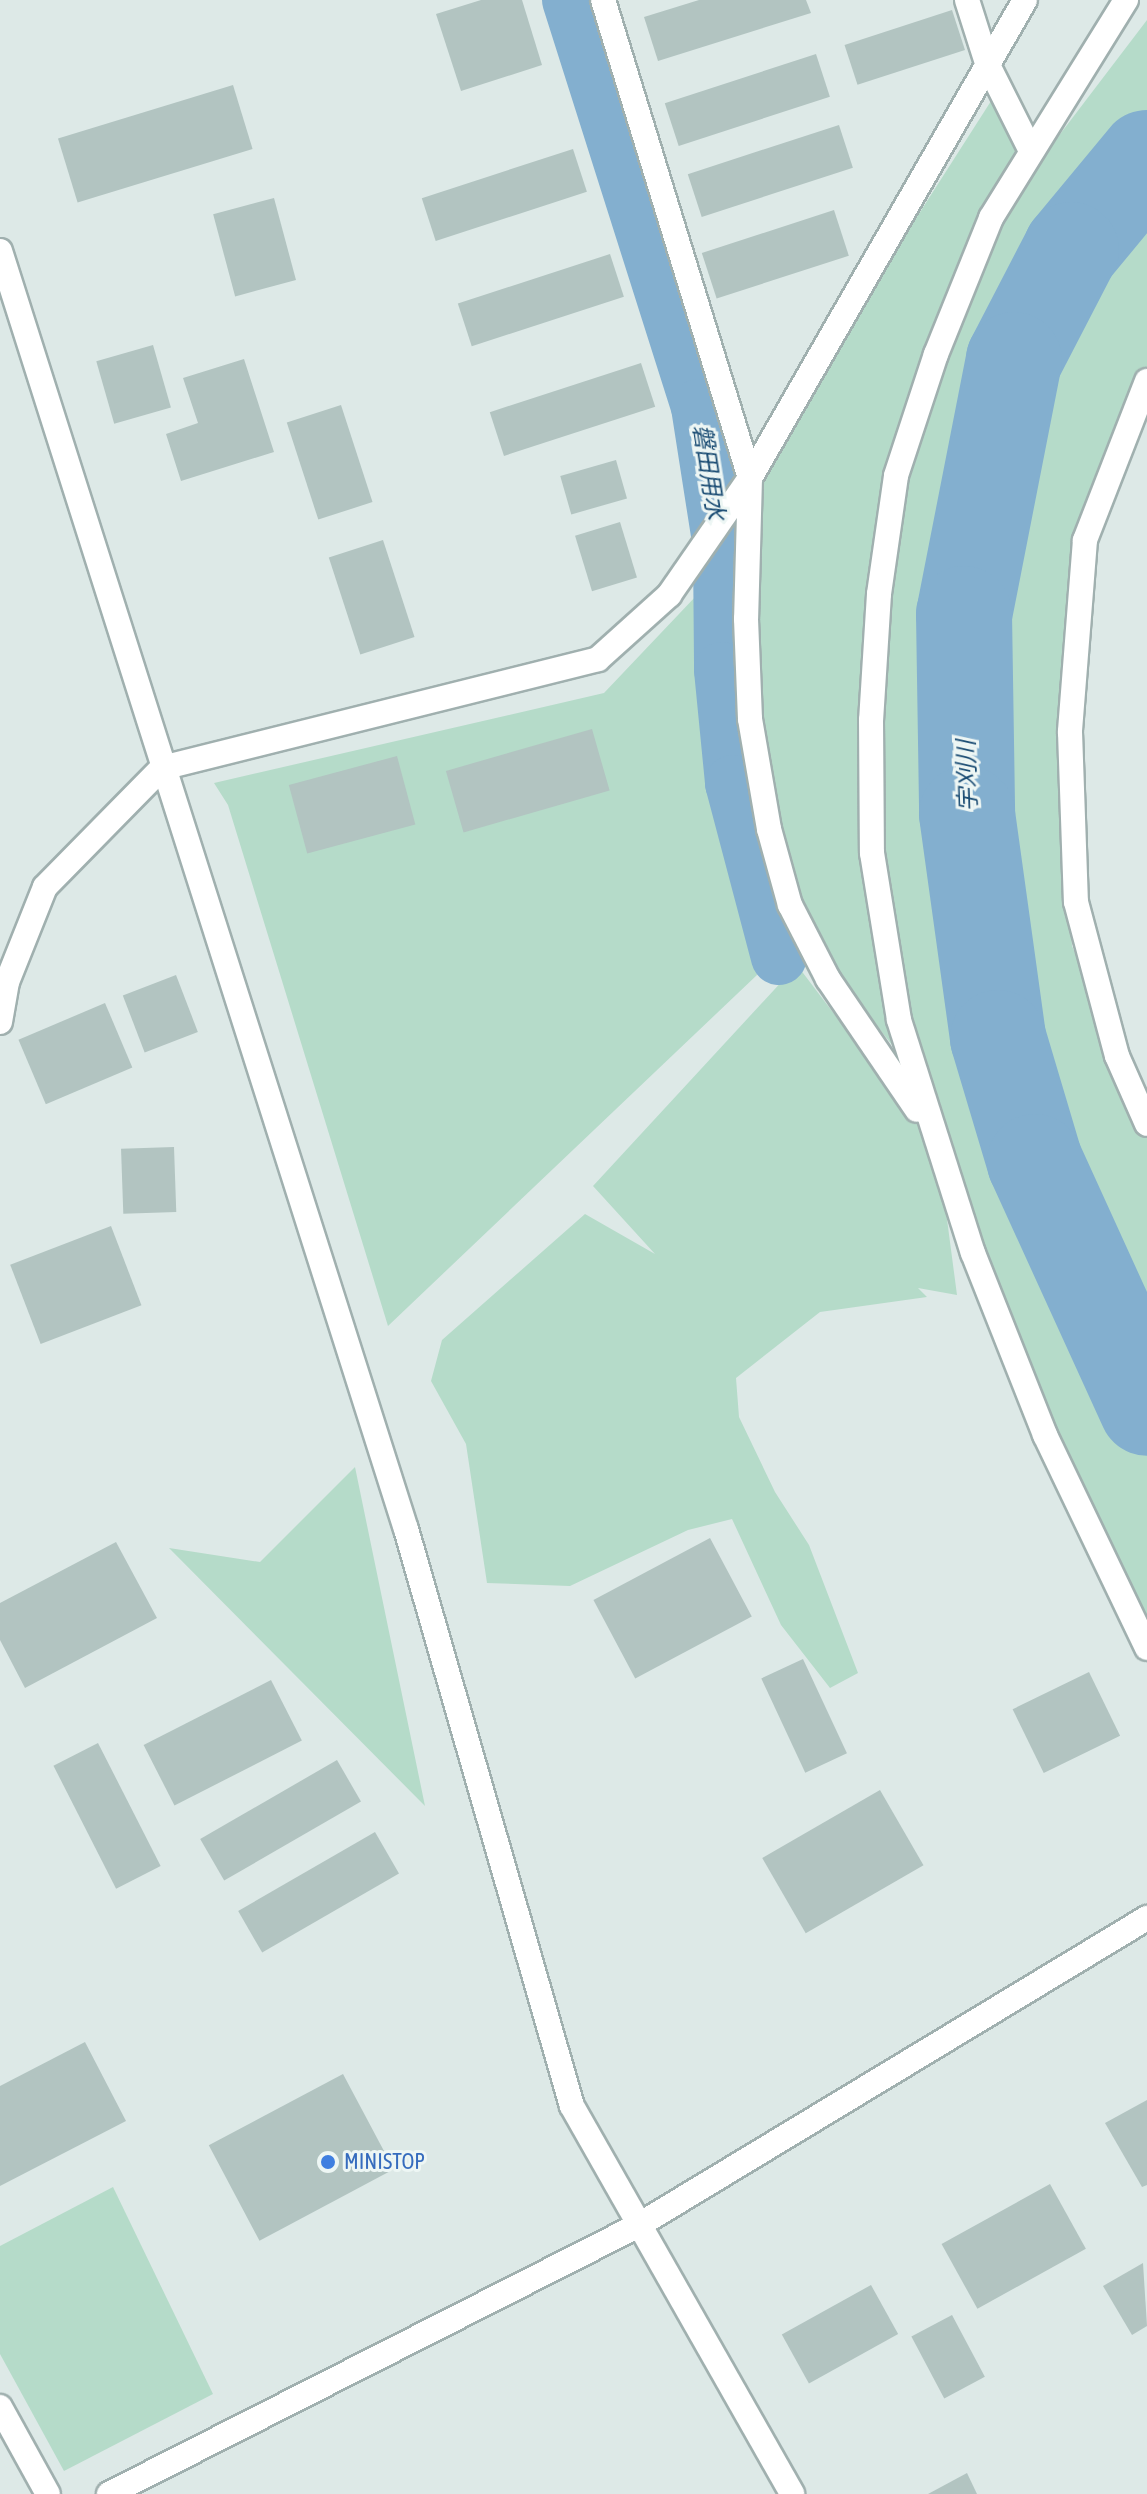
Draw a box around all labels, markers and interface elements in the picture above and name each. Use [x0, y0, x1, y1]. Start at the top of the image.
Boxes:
water label: 磐田用水 [687, 422, 731, 522]
water label: 宇刈川 [951, 740, 983, 812]
place label: MINISTOP [344, 2149, 425, 2175]
marker: MINISTOP [319, 2153, 337, 2171]

